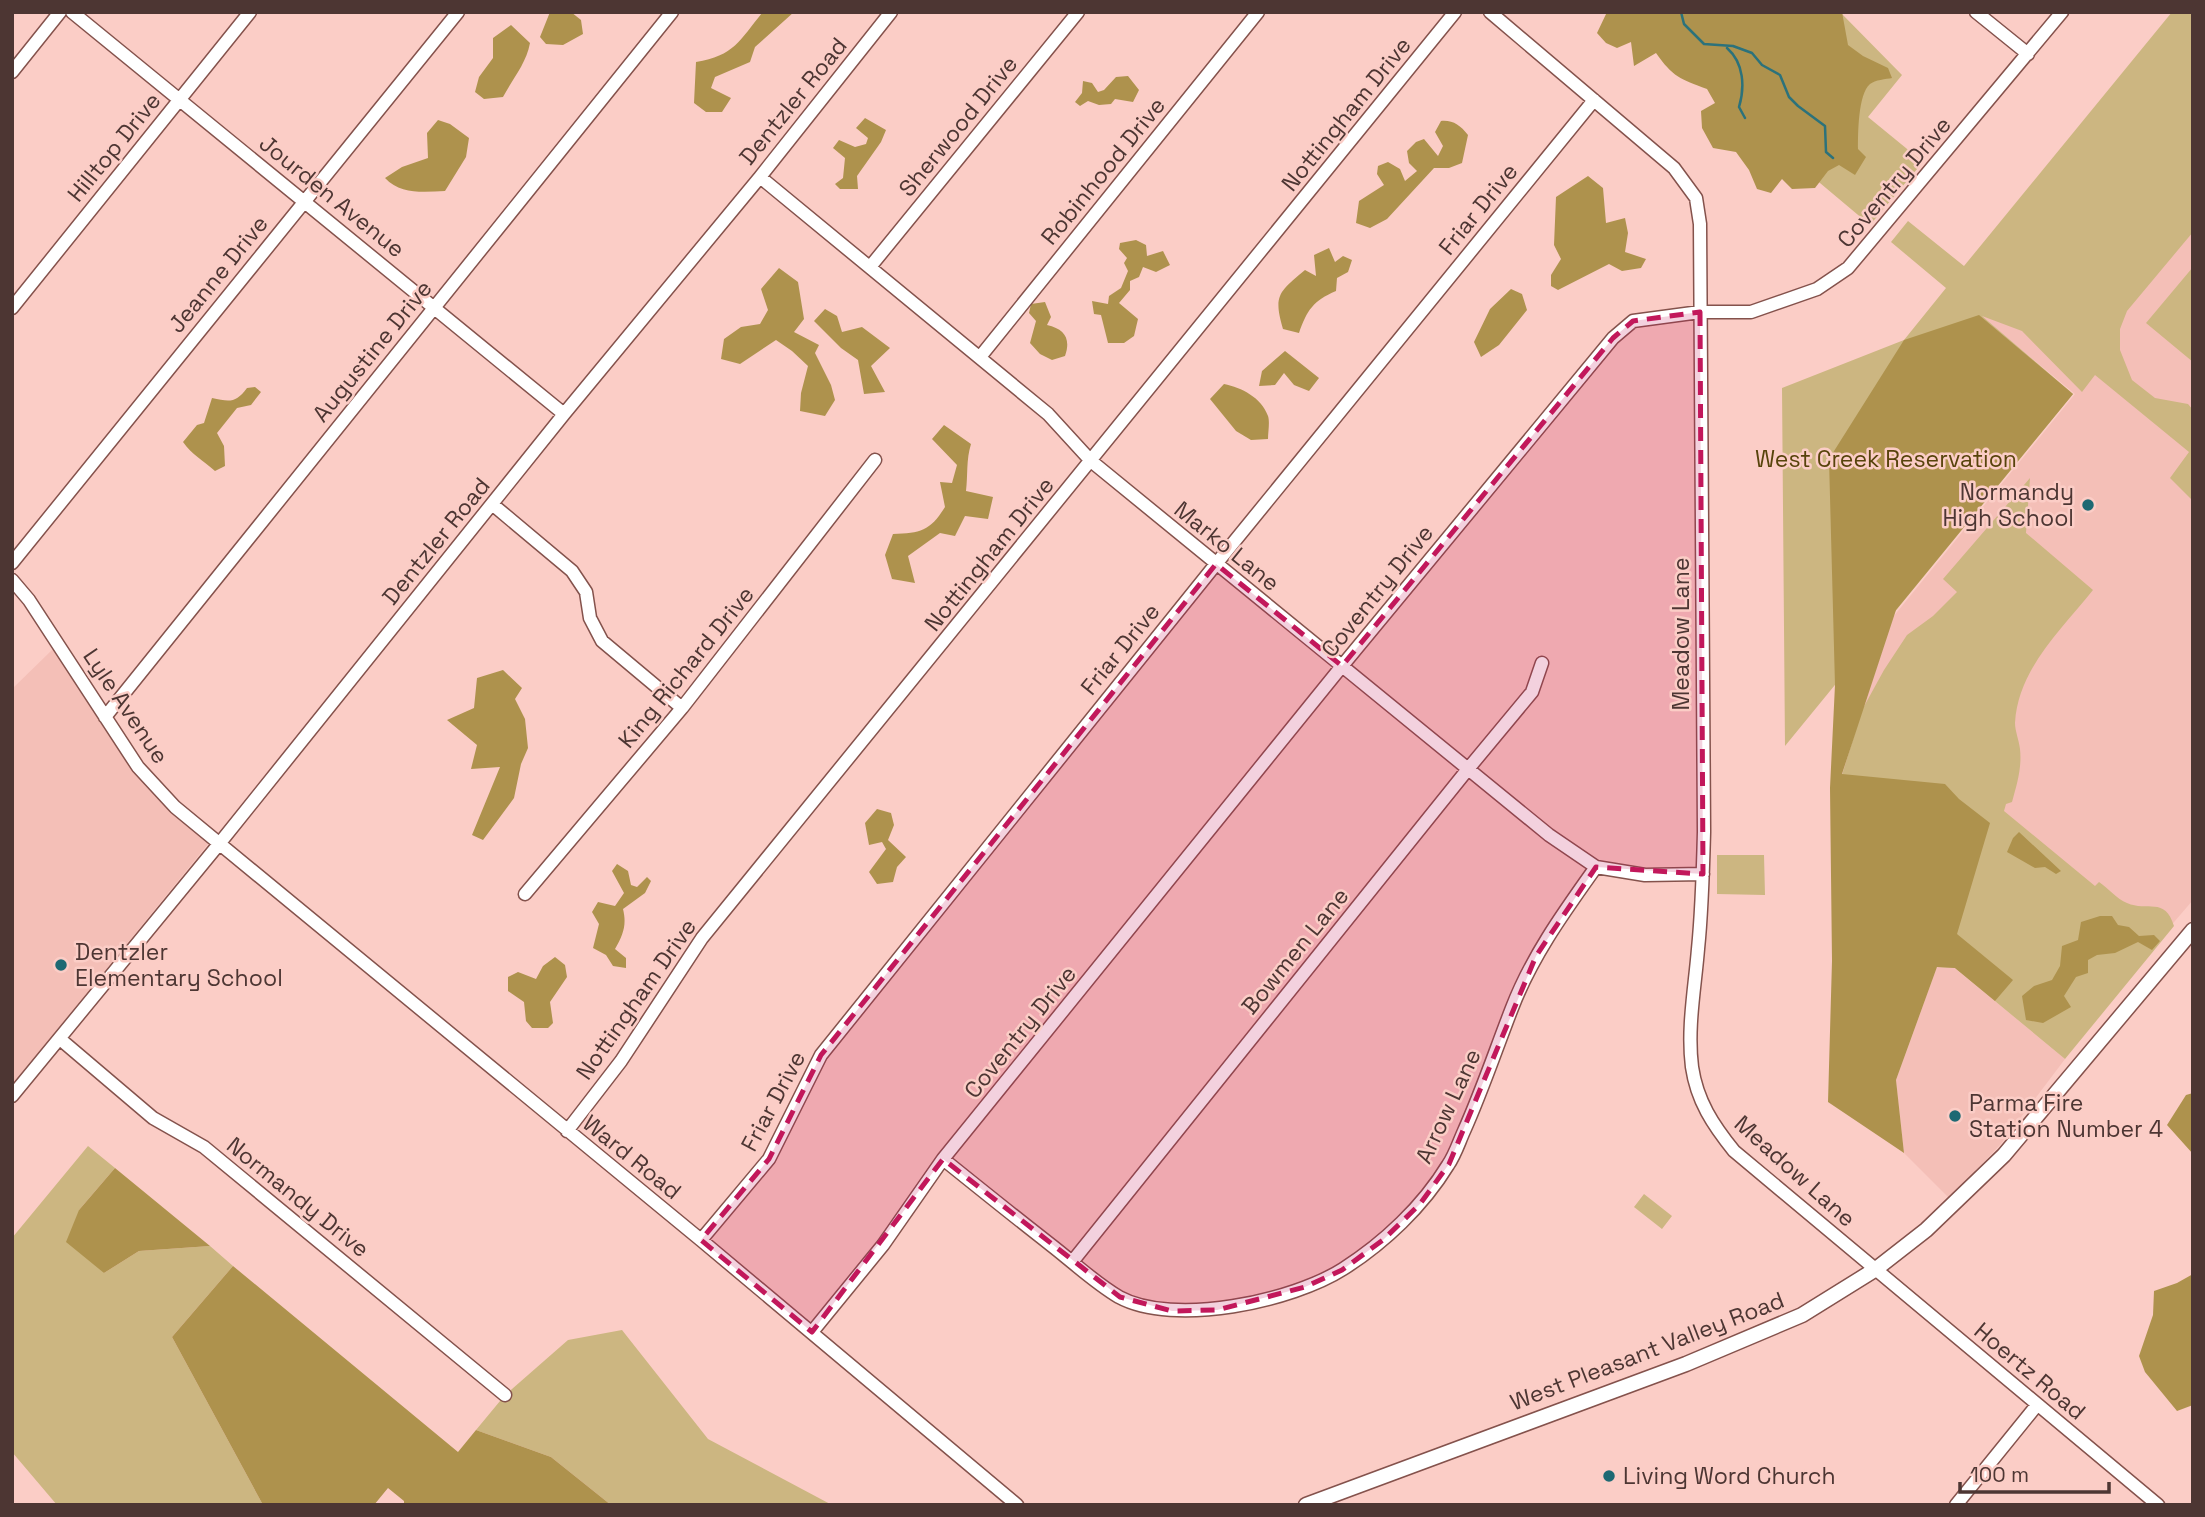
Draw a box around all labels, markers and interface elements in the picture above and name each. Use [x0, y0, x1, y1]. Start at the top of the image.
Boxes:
street label: Dentzler Road [732, 31, 854, 171]
street label: Nottingham Drive [1275, 31, 1417, 197]
street label: Sherwood Drive [892, 49, 1024, 203]
street label: Hilltop Drive [61, 86, 167, 208]
street label: Robinhood Drive [1034, 91, 1172, 251]
street label: Coventry Drive [1830, 110, 1958, 254]
street label: Jourden Avenue [253, 128, 411, 264]
street label: Friar Drive [1432, 157, 1524, 261]
street label: Jeanne Drive [161, 209, 275, 339]
street label: Augustine Drive [306, 274, 438, 428]
park label: West Creek Reservation [1755, 444, 2017, 474]
street label: Dentzler Road [375, 471, 497, 611]
street label: Nottingham Drive [918, 471, 1060, 637]
place label: Normandy High School [1943, 477, 2074, 533]
street label: Marko Lane [1168, 494, 1286, 598]
marker: Normandy High School [2080, 497, 2096, 513]
street label: Coventry Drive [1314, 519, 1440, 663]
street label: Meadow Lane [1666, 557, 1696, 711]
street label: King Richard Drive [611, 580, 761, 754]
street label: Friar Drive [1074, 597, 1166, 701]
street label: Lyle Avenue [76, 643, 176, 769]
street label: Bowmen Lane [1235, 882, 1355, 1020]
street label: Nottingham Drive [569, 913, 703, 1085]
place label: Dentzler Elementary School [75, 937, 283, 993]
marker: Dentzler Elementary School [53, 957, 69, 973]
street label: Coventry Drive [957, 960, 1083, 1104]
street label: Arrow Lane [1408, 1044, 1488, 1168]
street label: Friar Drive [734, 1046, 812, 1156]
place label: Parma Fire Station Number 4 [1969, 1088, 2163, 1144]
street label: Ward Road [576, 1108, 688, 1206]
marker: Parma Fire Station Number 4 [1947, 1108, 1963, 1124]
street label: Meadow Lane [1728, 1109, 1862, 1233]
street label: Normandy Drive [220, 1130, 376, 1264]
street label: West Pleasant Valley Road [1506, 1285, 1788, 1417]
street label: Hoertz Road [1968, 1316, 2092, 1426]
scale bar [1960, 1450, 2109, 1494]
place label: Living Word Church [1623, 1461, 1836, 1491]
text: 100 m [1970, 1461, 2029, 1488]
marker: Living Word Church [1601, 1468, 1617, 1484]

